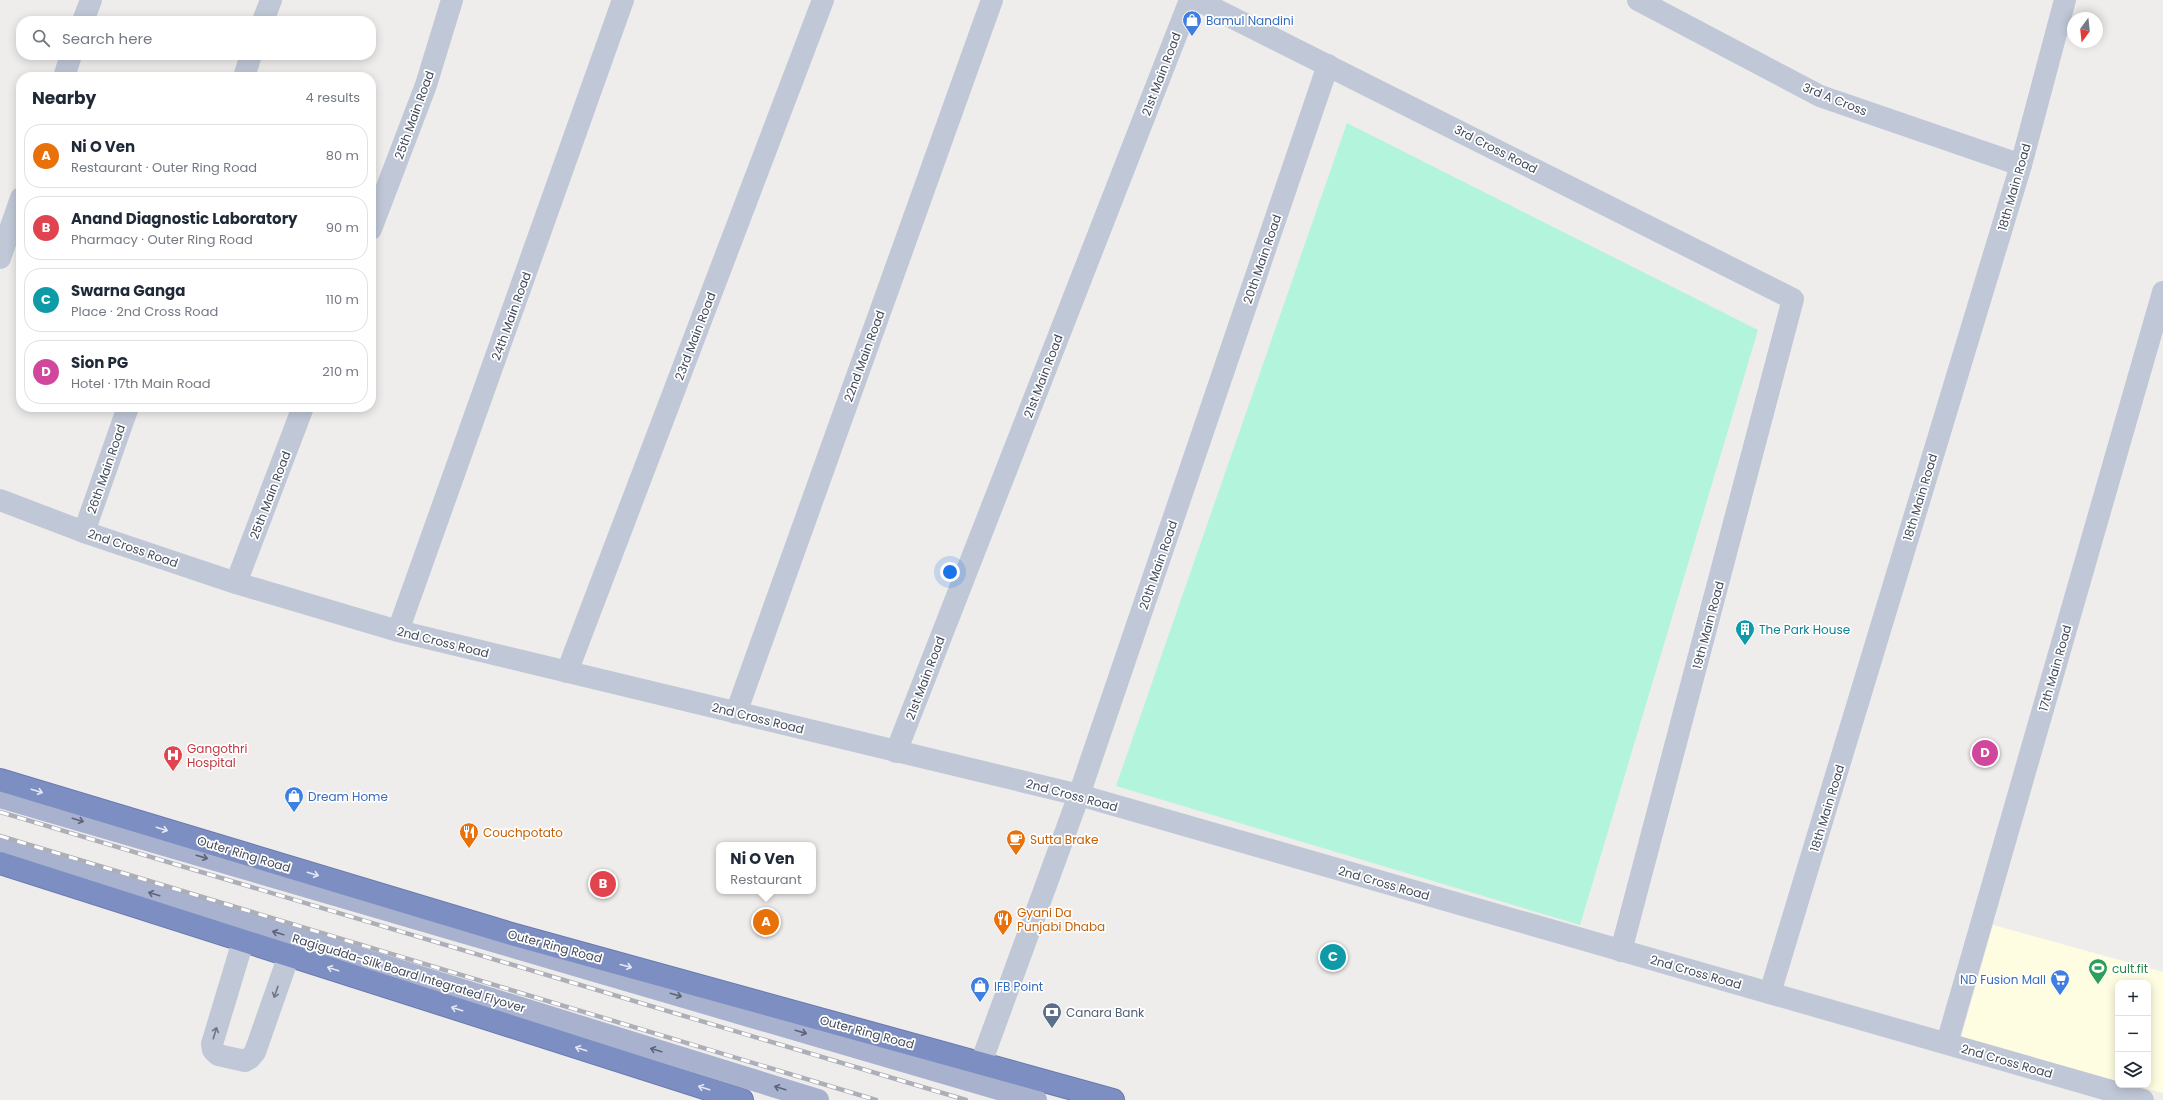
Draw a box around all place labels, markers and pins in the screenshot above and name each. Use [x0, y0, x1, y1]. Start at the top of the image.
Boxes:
shop icon: Bamul Nandini [1181, 9, 1203, 37]
place label: Bamul Nandini [1206, 12, 1294, 29]
building icon: The Park House [1734, 618, 1756, 646]
place label: The Park House [1759, 621, 1850, 638]
pin: D [1972, 738, 1998, 768]
place label: Gangothri Hospital [187, 740, 247, 771]
hospital icon: Gangothri Hospital [162, 744, 184, 772]
shop icon: Dream Home [283, 785, 305, 813]
place label: Dream Home [308, 788, 388, 805]
restaurant icon: Couchpotato [458, 821, 480, 849]
place label: Couchpotato [483, 824, 563, 841]
cafe icon: Sutta Brake [1005, 828, 1027, 856]
place label: Sutta Brake [1030, 831, 1098, 848]
pin: B [590, 869, 616, 899]
place label: Gyani Da Punjabi Dhaba [1017, 904, 1105, 935]
pin: A [753, 907, 779, 937]
restaurant icon: Gyani Da Punjabi Dhaba [992, 908, 1014, 936]
pin: C [1320, 942, 1346, 972]
sports icon: cult.fit [2087, 957, 2109, 985]
place label: cult.fit [2112, 960, 2148, 977]
supermarket icon: ND Fusion Mall [2049, 968, 2071, 996]
place label: ND Fusion Mall [1960, 971, 2046, 988]
shop icon: IFB Point [969, 975, 991, 1003]
place label: IFB Point [994, 978, 1043, 995]
bank icon: Canara Bank [1041, 1001, 1063, 1029]
place label: Canara Bank [1066, 1004, 1145, 1021]

